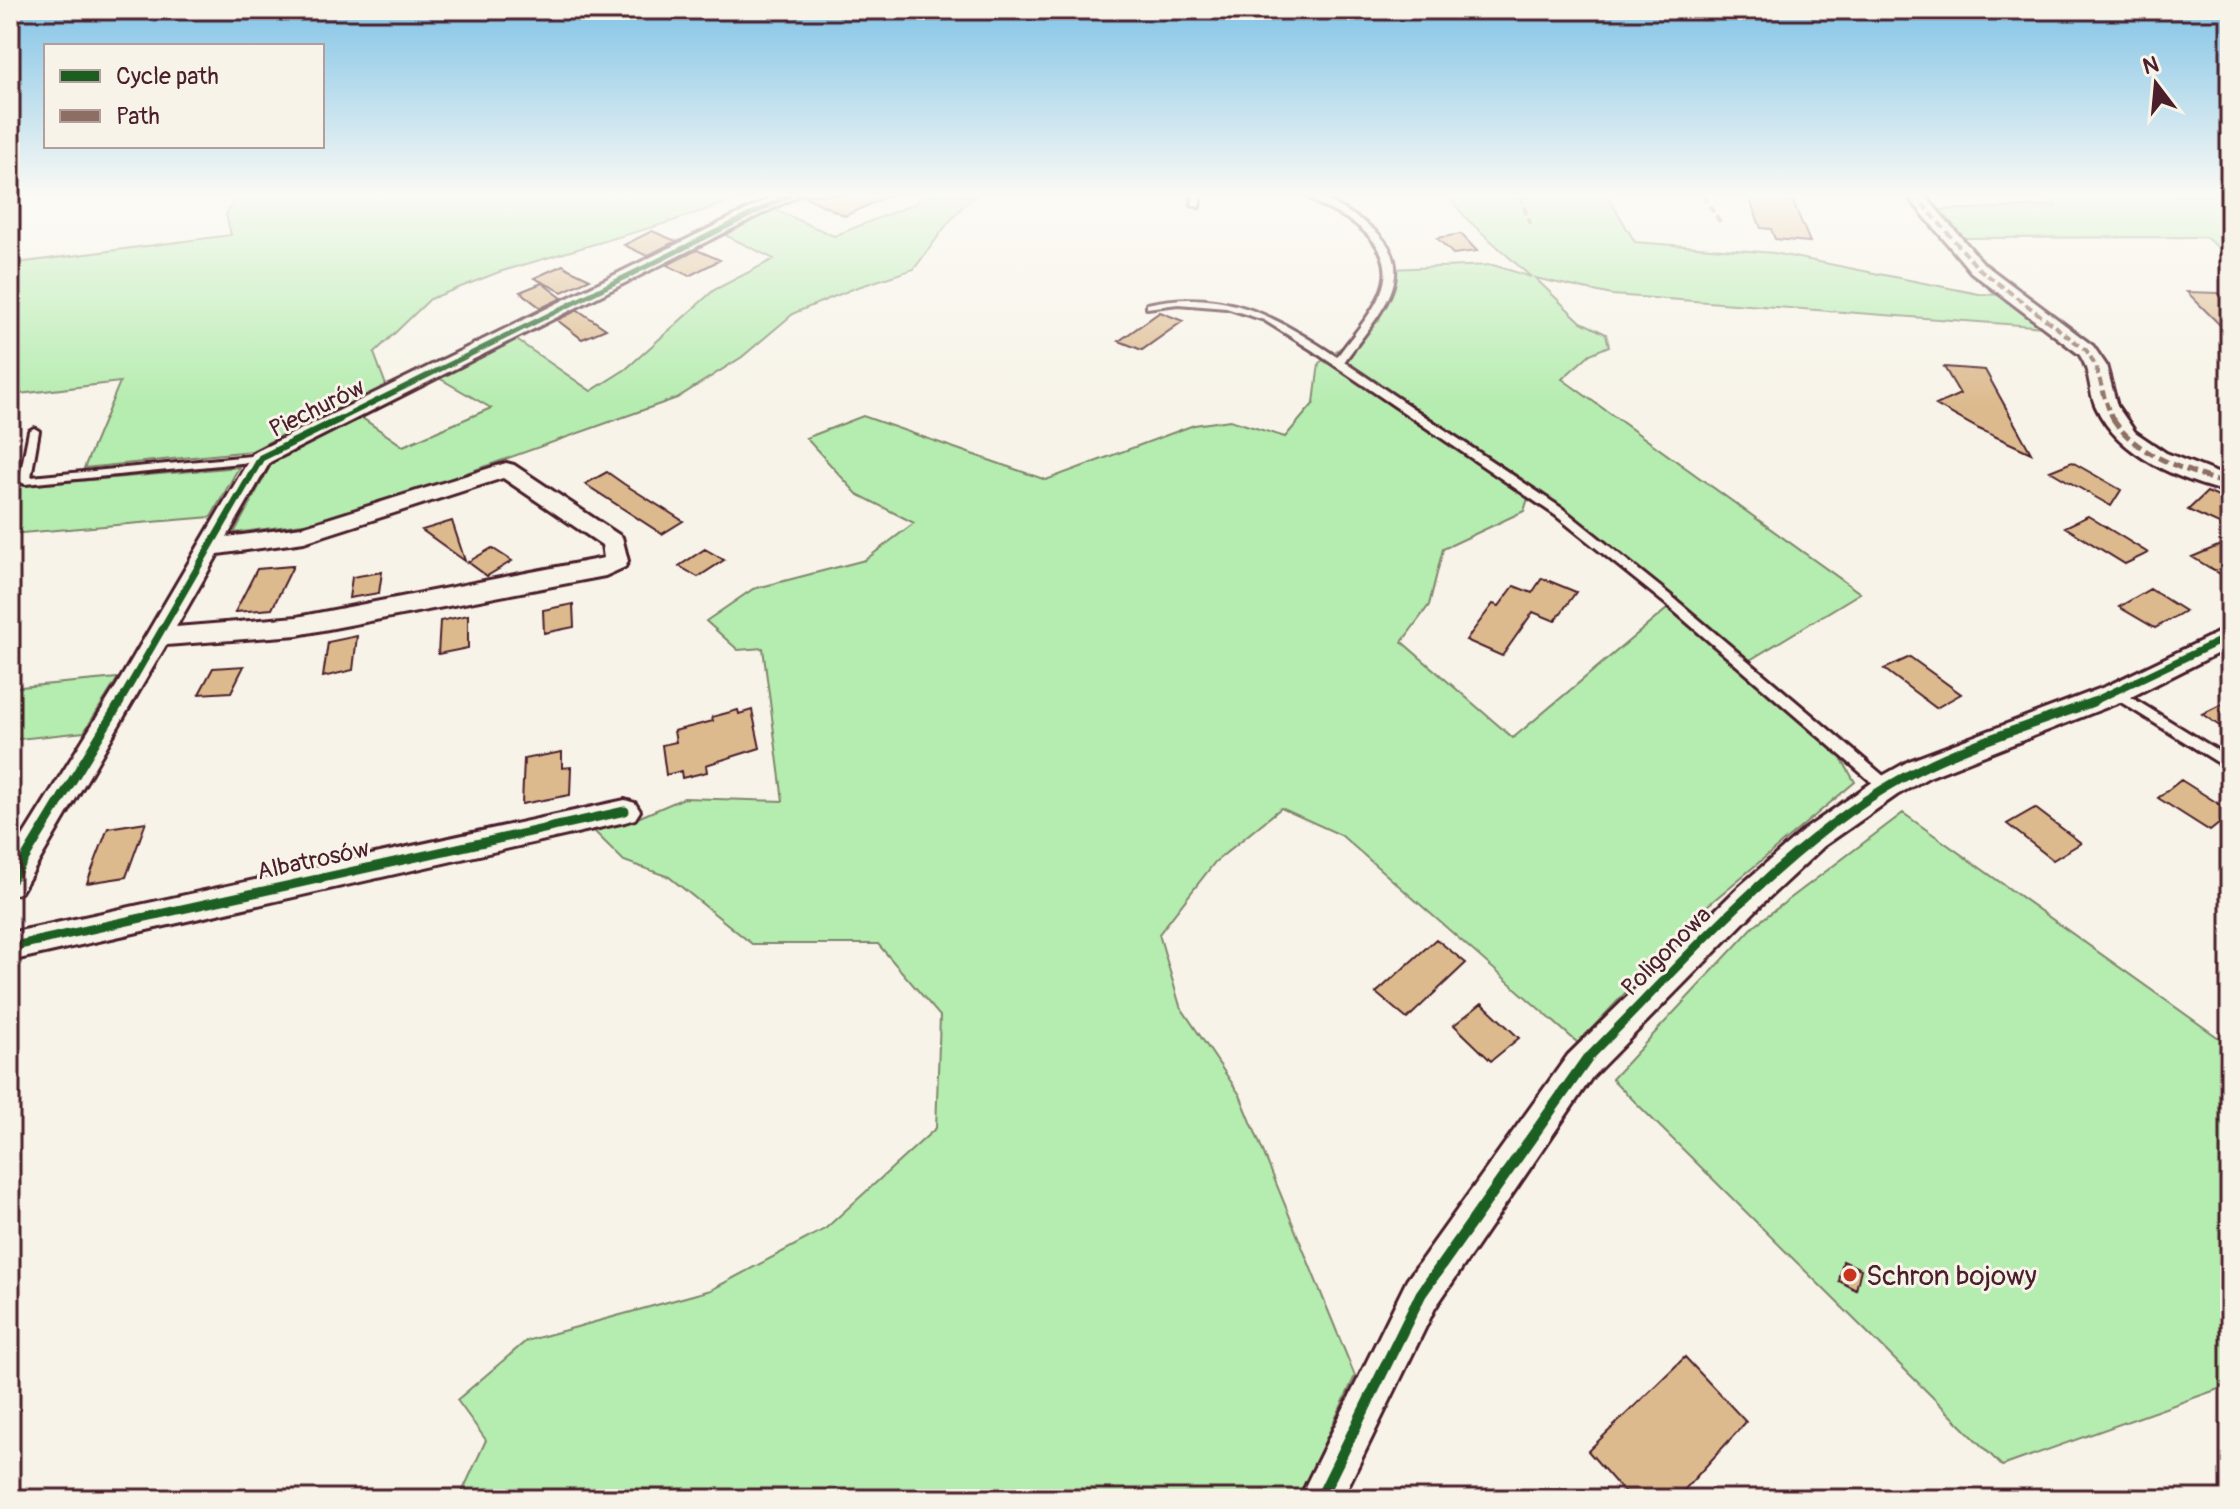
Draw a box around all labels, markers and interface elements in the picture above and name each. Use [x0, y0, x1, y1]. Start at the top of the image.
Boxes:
legend [44, 44, 324, 148]
north arrow [2116, 44, 2196, 124]
text: N [2140, 50, 2162, 81]
text: Cycle path [116, 62, 219, 91]
text: Path [116, 102, 160, 131]
street label: Piechurów [265, 373, 370, 444]
street label: Albatrosów [254, 834, 372, 887]
street label: Poligonowa [1615, 900, 1717, 1002]
place label: Schron bojowy [1866, 1259, 2037, 1294]
marker: Schron bojowy [1841, 1266, 1859, 1284]

